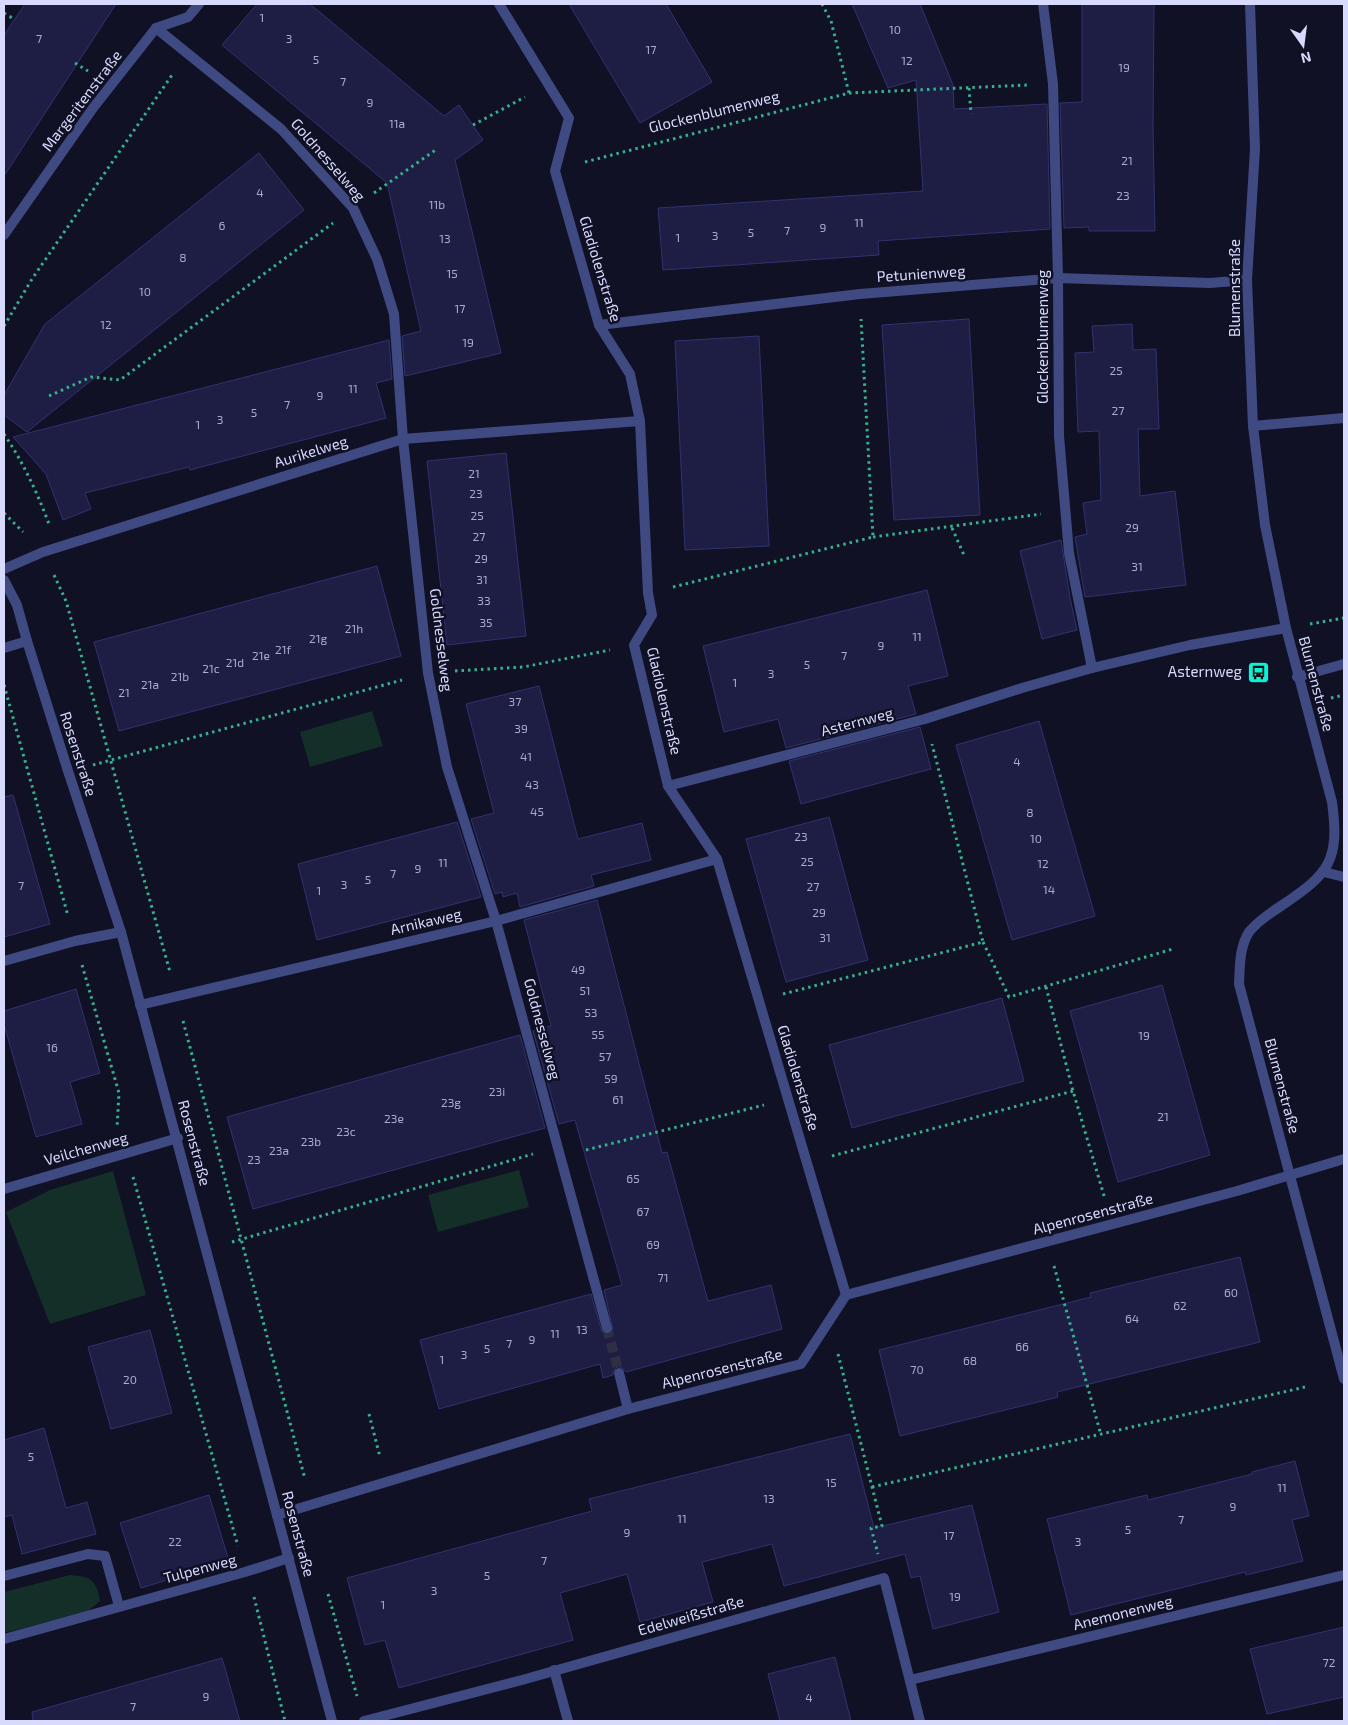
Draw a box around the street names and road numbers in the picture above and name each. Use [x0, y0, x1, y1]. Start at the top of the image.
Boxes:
street label: Margeritenstraße [37, 46, 125, 154]
street label: Glockenblumenweg [647, 86, 782, 136]
street label: Goldnesselweg [288, 114, 370, 205]
street label: Gladiolenstraße [576, 214, 626, 324]
street label: Blumenstraße [1225, 239, 1243, 337]
street label: Petunienweg [876, 261, 967, 285]
street label: Glockenblumenweg [1033, 269, 1051, 404]
street label: Aurikelweg [272, 431, 350, 471]
street label: Goldnesselweg [427, 587, 457, 693]
street label: Blumenstraße [1296, 634, 1338, 733]
street label: Gladiolenstraße [644, 645, 686, 756]
street label: Asternweg [819, 703, 896, 739]
street label: Rosenstraße [57, 709, 101, 798]
street label: Arnikaweg [388, 904, 464, 938]
street label: Goldnesselweg [521, 976, 565, 1082]
street label: Gladiolenstraße [774, 1023, 824, 1133]
street label: Blumenstraße [1262, 1036, 1304, 1135]
street label: Rosenstraße [175, 1098, 215, 1188]
street label: Veilchenweg [42, 1127, 130, 1169]
street label: Alpenrosenstraße [1031, 1188, 1155, 1238]
street label: Alpenrosenstraße [660, 1344, 784, 1392]
street label: Rosenstraße [279, 1489, 319, 1579]
street label: Tulpenweg [161, 1550, 239, 1586]
street label: Edelweißstraße [636, 1591, 746, 1639]
street label: Anemonenweg [1071, 1591, 1175, 1633]

